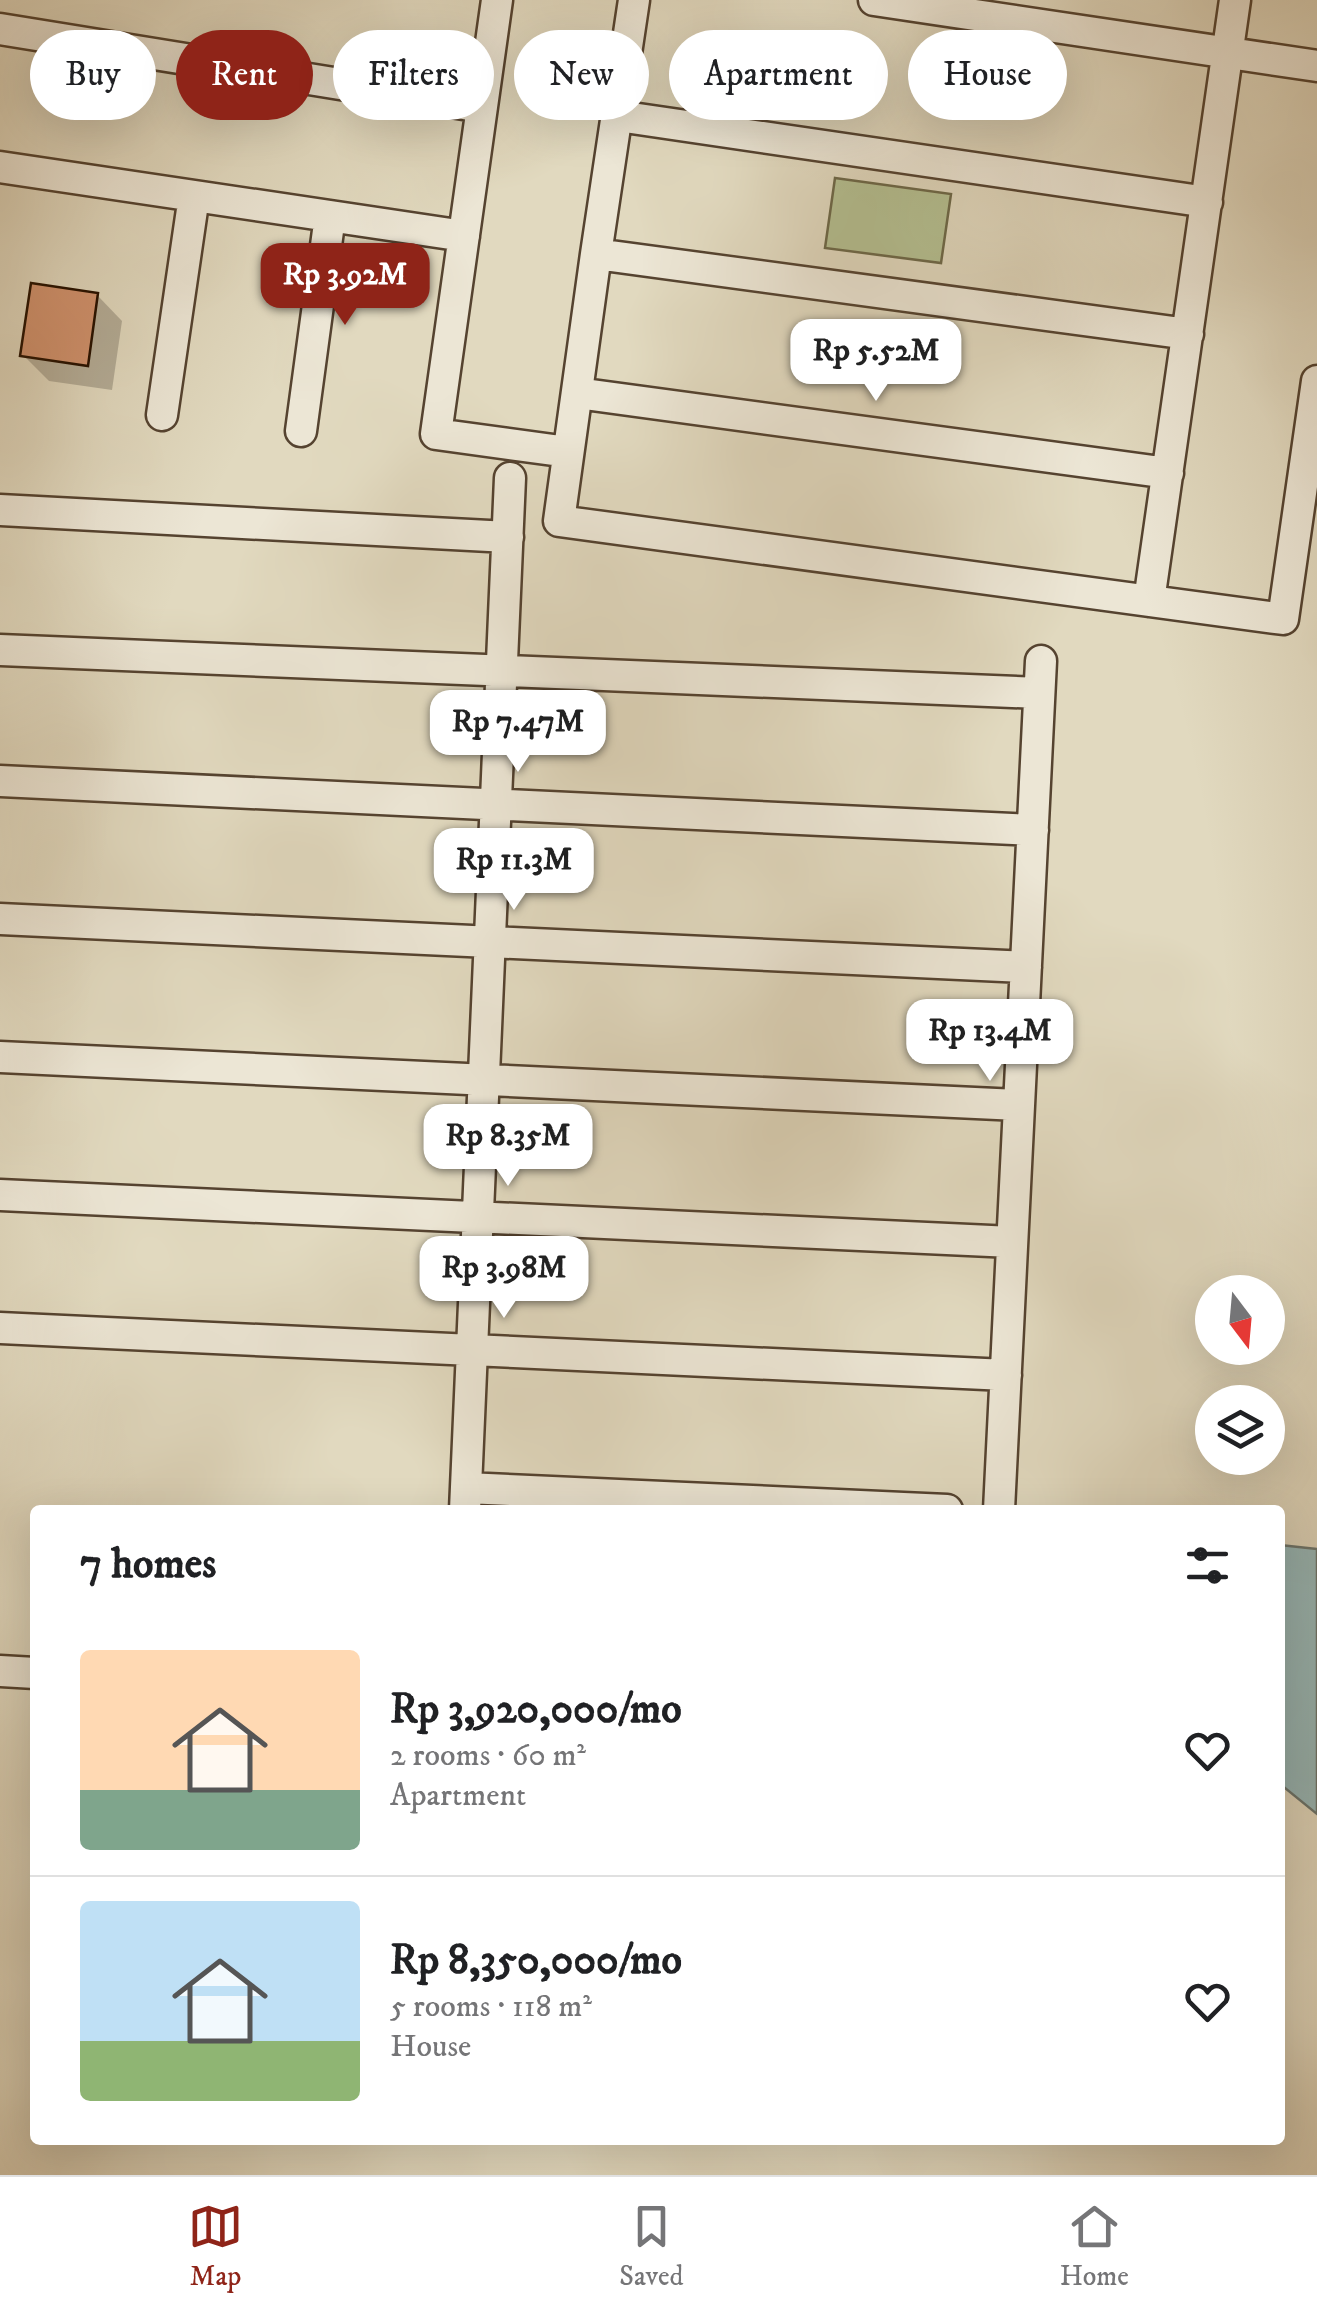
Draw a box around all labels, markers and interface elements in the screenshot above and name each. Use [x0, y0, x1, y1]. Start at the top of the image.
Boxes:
chip: Buy [30, 30, 156, 120]
chip: Rent [176, 30, 313, 120]
chip: Filters [333, 30, 494, 120]
chip: New [514, 30, 649, 120]
chip: Apartment [669, 30, 888, 120]
chip: House [908, 30, 1067, 120]
pin: Rp 3.92M [242, 243, 448, 328]
text: Rp 3.92M [283, 255, 407, 295]
pin: Rp 5.52M [773, 319, 979, 404]
text: Rp 5.52M [812, 331, 940, 371]
pin: Rp 7.47M [415, 690, 621, 775]
text: Rp 7.47M [452, 702, 584, 742]
pin: Rp 11.3M [411, 828, 617, 913]
text: Rp 11.3M [456, 840, 572, 880]
pin: Rp 13.4M [887, 999, 1093, 1084]
text: Rp 13.4M [928, 1011, 1052, 1051]
pin: Rp 8.35M [405, 1104, 611, 1189]
text: Rp 8.35M [446, 1116, 570, 1156]
pin: Rp 3.98M [401, 1236, 607, 1321]
text: Rp 3.98M [442, 1248, 566, 1288]
north arrow [1195, 1275, 1285, 1365]
map controls [1195, 1275, 1285, 1475]
button: layers [1195, 1385, 1285, 1475]
icon: filters [1180, 1538, 1235, 1593]
text: 7 homes [80, 1539, 216, 1591]
text: Rp 3,920,000/mo [390, 1684, 682, 1736]
icon: home [160, 1690, 280, 1810]
icon: heart [1180, 1723, 1235, 1778]
text: 2 rooms · 60 m² [390, 1736, 586, 1776]
text: Apartment [390, 1776, 526, 1816]
text: Rp 8,350,000/mo [390, 1935, 682, 1987]
icon: home [160, 1941, 280, 2061]
icon: heart [1180, 1974, 1235, 2029]
text: 5 rooms · 118 m² [390, 1987, 592, 2027]
text: House [390, 2027, 471, 2067]
tab: Map [188, 2199, 243, 2294]
tab: Saved [619, 2199, 684, 2294]
tab: Home [1060, 2199, 1129, 2294]

